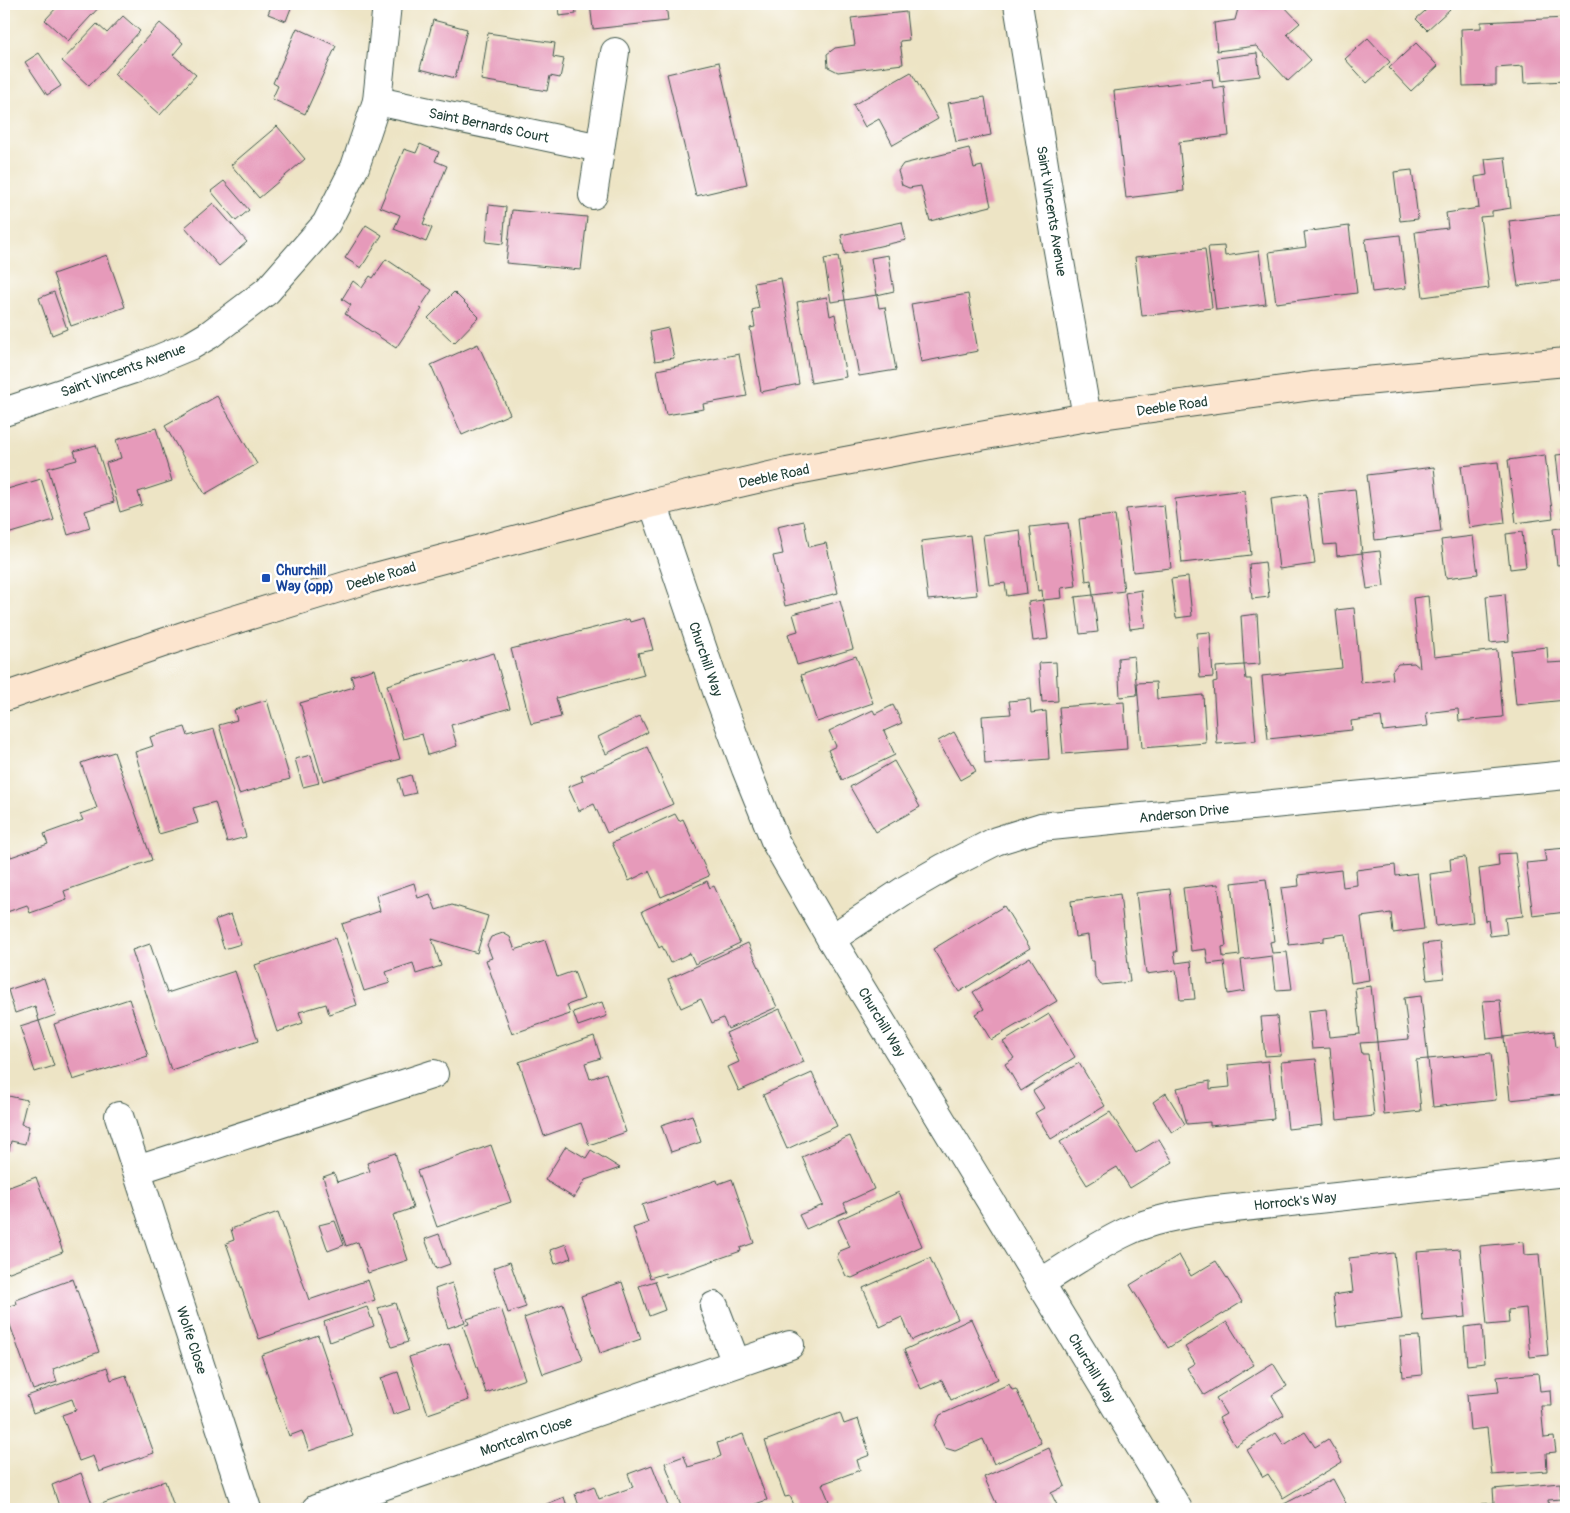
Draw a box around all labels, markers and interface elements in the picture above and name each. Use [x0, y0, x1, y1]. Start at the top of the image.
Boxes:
street label: Saint Bernards Court [427, 104, 551, 147]
street label: Saint Vincents Avenue [1033, 145, 1070, 278]
street label: Saint Vincents Avenue [58, 340, 188, 401]
street label: Deeble Road [1135, 393, 1209, 420]
street label: Deeble Road [737, 461, 811, 492]
street label: Deeble Road [344, 558, 418, 595]
place label: Churchill Way (opp) [276, 562, 334, 595]
marker: Churchill Way (opp) [260, 572, 272, 584]
street label: Churchill Way [685, 620, 726, 699]
street label: Anderson Drive [1138, 800, 1230, 827]
street label: Churchill Way [854, 985, 909, 1060]
street label: Horrock's Way [1253, 1189, 1337, 1214]
street label: Wolfe Close [173, 1304, 210, 1376]
street label: Churchill Way [1064, 1331, 1119, 1406]
street label: Montcalm Close [478, 1413, 574, 1460]

